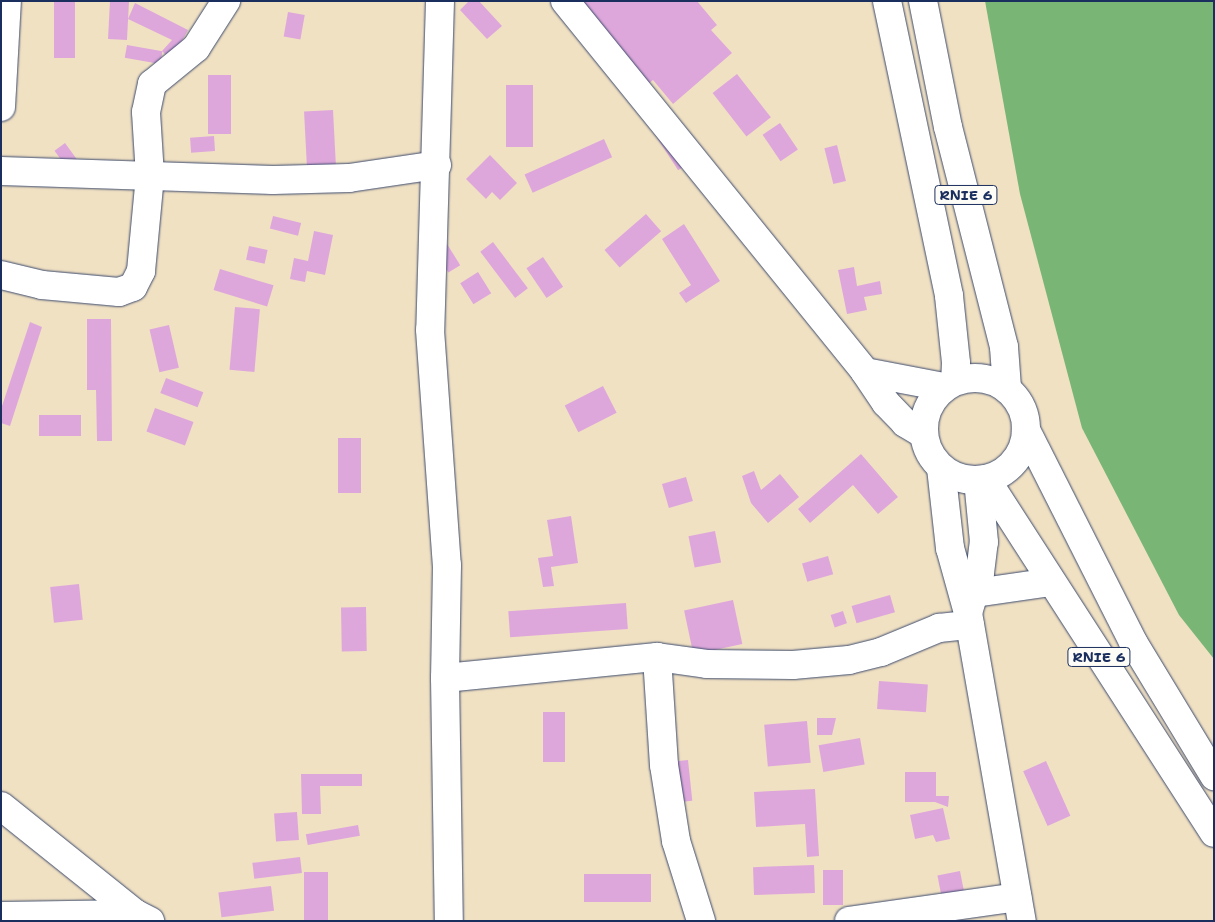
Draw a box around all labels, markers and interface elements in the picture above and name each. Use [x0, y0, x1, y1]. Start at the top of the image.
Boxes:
road number: RNIE 6 [934, 184, 998, 206]
road number: RNIE 6 [1066, 646, 1132, 669]

